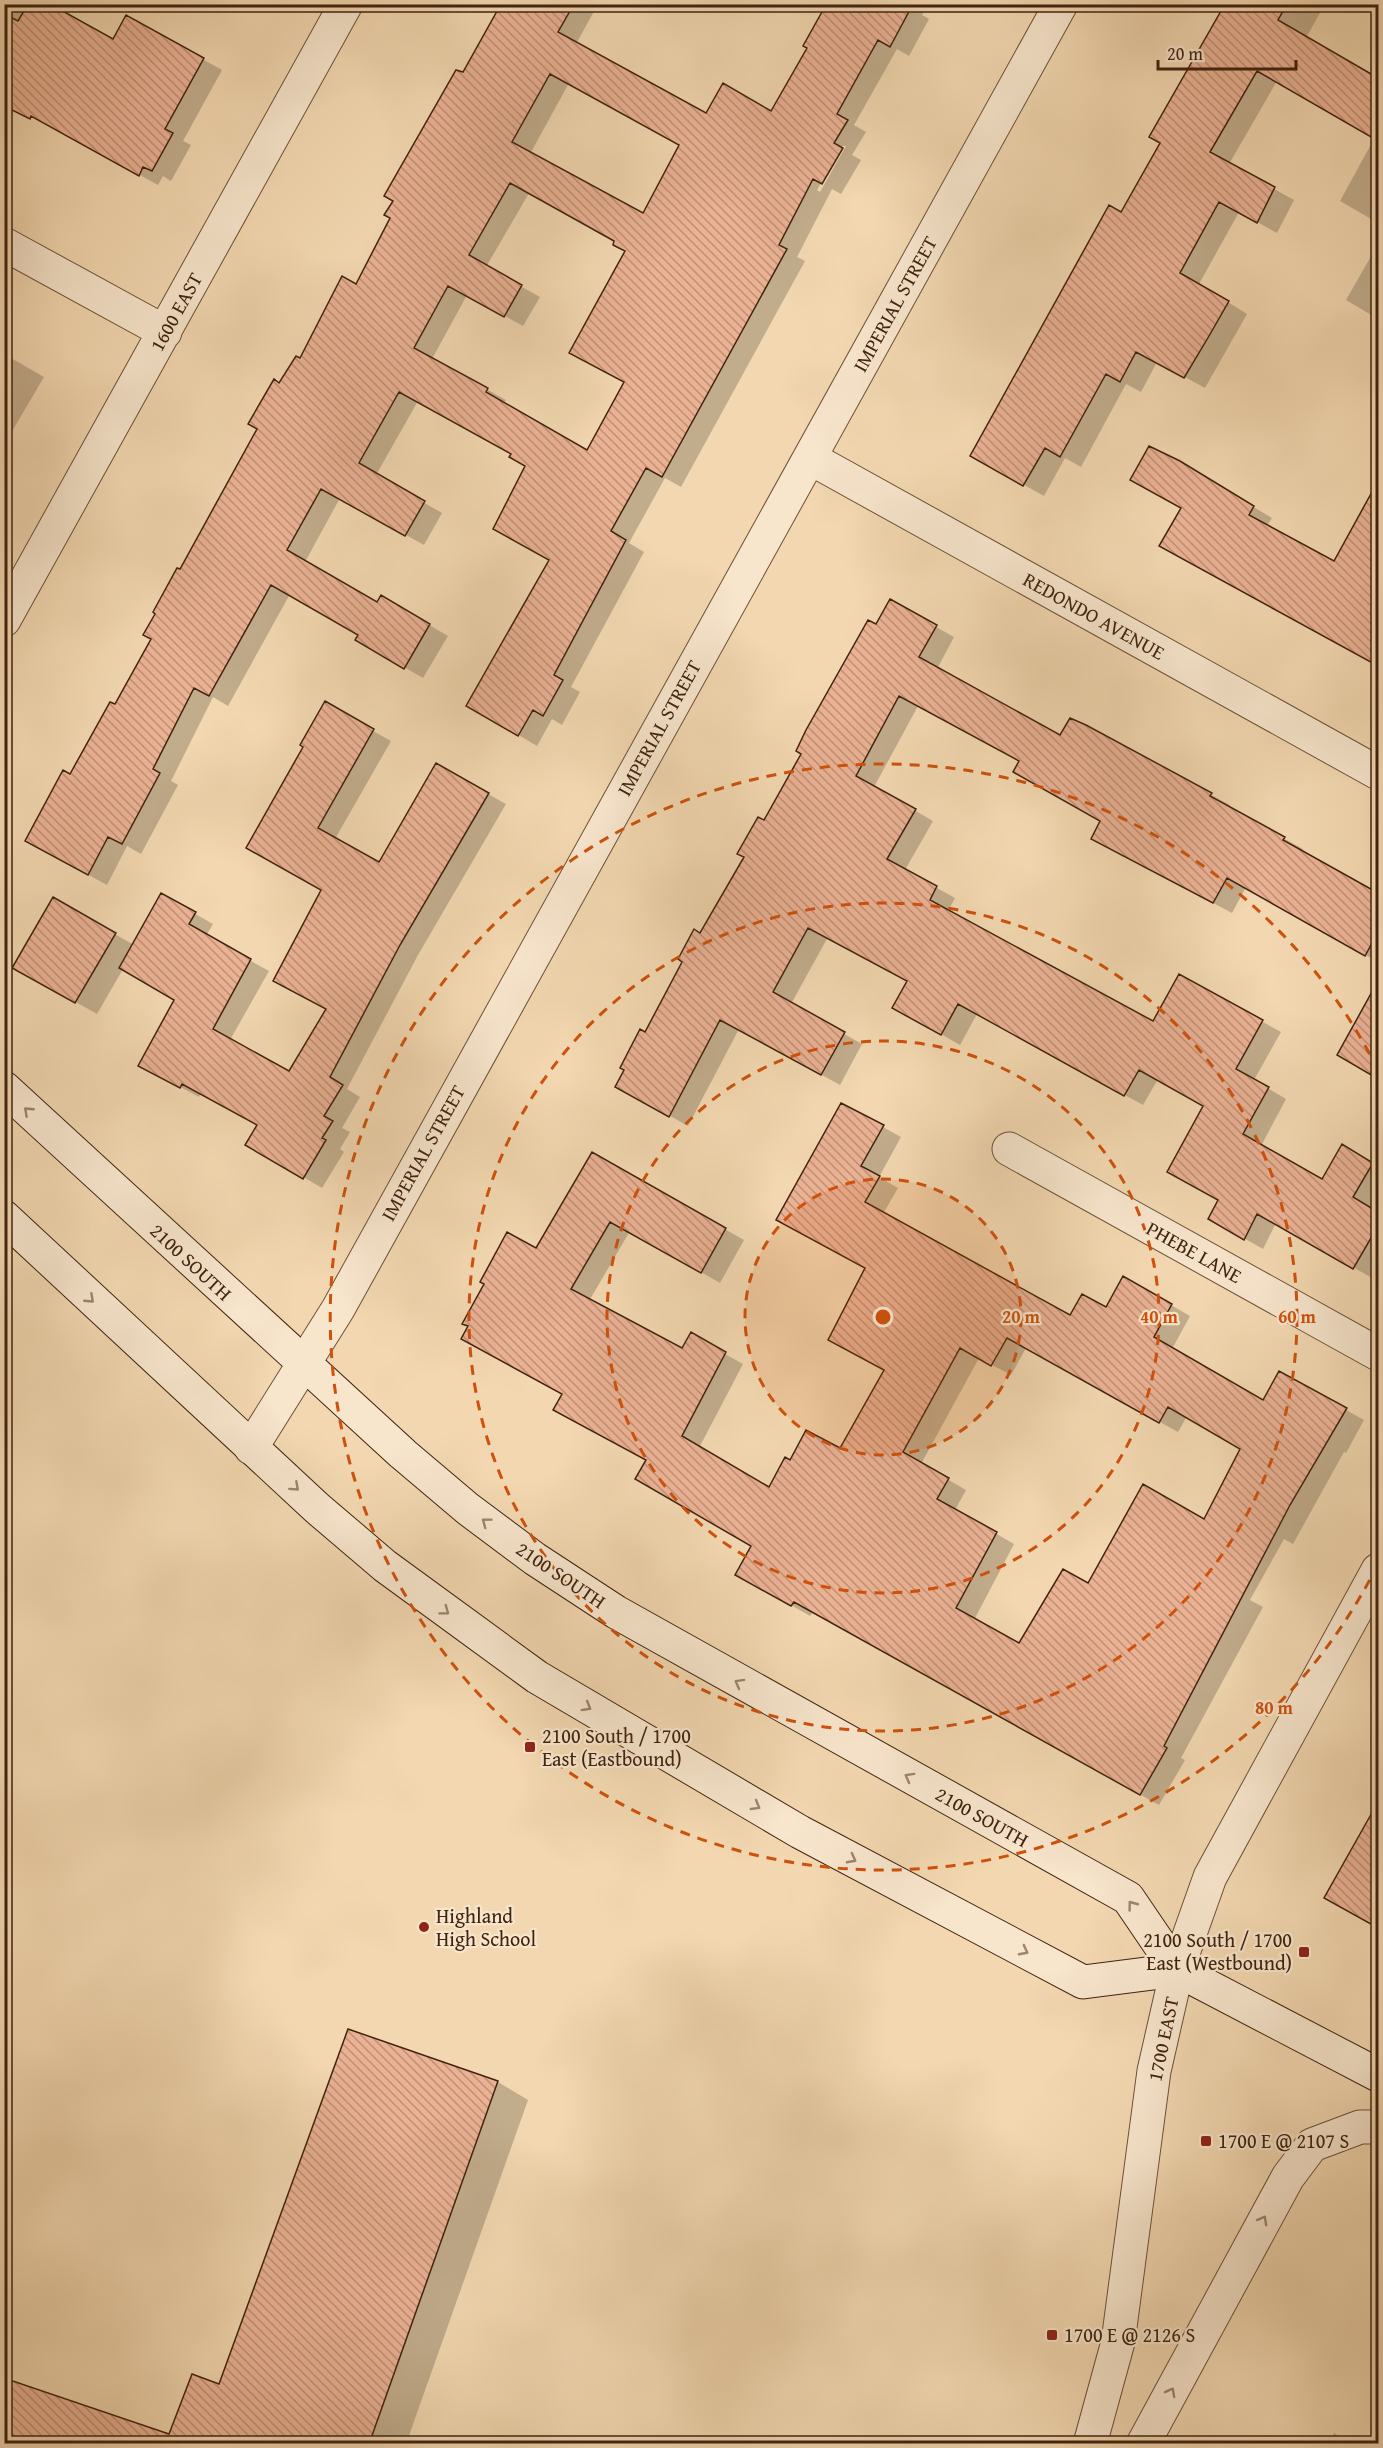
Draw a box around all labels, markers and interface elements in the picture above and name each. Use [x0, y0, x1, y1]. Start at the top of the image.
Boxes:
scale bar [1158, 33, 1296, 71]
text: 20 m [1167, 40, 1203, 67]
street label: IMPERIAL STREET [845, 231, 944, 377]
street label: 1600 EAST [142, 267, 209, 356]
street label: REDONDO AVENUE [1018, 565, 1170, 667]
street label: IMPERIAL STREET [609, 655, 708, 801]
street label: IMPERIAL STREET [373, 1080, 472, 1226]
one-way arrow [25, 1107, 35, 1118]
street label: PHEBE LANE [1141, 1213, 1247, 1290]
street label: 2100 SOUTH [144, 1216, 239, 1307]
one-way arrow [84, 1292, 94, 1303]
text: 20 m [1002, 1303, 1041, 1330]
text: 40 m [1140, 1303, 1179, 1330]
text: 60 m [1278, 1303, 1317, 1330]
centre of rings [873, 1307, 893, 1327]
one-way arrow [288, 1480, 298, 1491]
one-way arrow [481, 1519, 492, 1530]
street label: 2100 SOUTH [511, 1534, 612, 1615]
one-way arrow [438, 1604, 449, 1615]
one-way arrow [735, 1679, 745, 1690]
text: 80 m [1255, 1694, 1294, 1721]
one-way arrow [581, 1700, 591, 1712]
place label: 2100 South / 1700 East (Eastbound) [542, 1721, 691, 1773]
marker: 2100 South / 1700 East (Eastbound) [523, 1740, 537, 1754]
one-way arrow [905, 1773, 916, 1784]
street label: 2100 SOUTH [930, 1779, 1034, 1854]
one-way arrow [750, 1798, 760, 1810]
one-way arrow [846, 1852, 856, 1863]
place label: Highland High School [436, 1901, 536, 1953]
one-way arrow [1129, 1901, 1140, 1912]
marker: Highland High School [417, 1920, 431, 1934]
place label: 2100 South / 1700 East (Westbound) [1143, 1925, 1292, 1977]
one-way arrow [1018, 1944, 1028, 1955]
marker: 2100 South / 1700 East (Westbound) [1297, 1945, 1311, 1959]
street label: 1700 EAST [1139, 1994, 1186, 2084]
place label: 1700 E @ 2107 S [1218, 2126, 1349, 2155]
marker: 1700 E @ 2107 S [1199, 2134, 1213, 2148]
one-way arrow [1256, 2216, 1267, 2227]
place label: 1700 E @ 2126 S [1064, 2320, 1195, 2349]
marker: 1700 E @ 2126 S [1045, 2328, 1059, 2342]
one-way arrow [1163, 2387, 1175, 2398]

